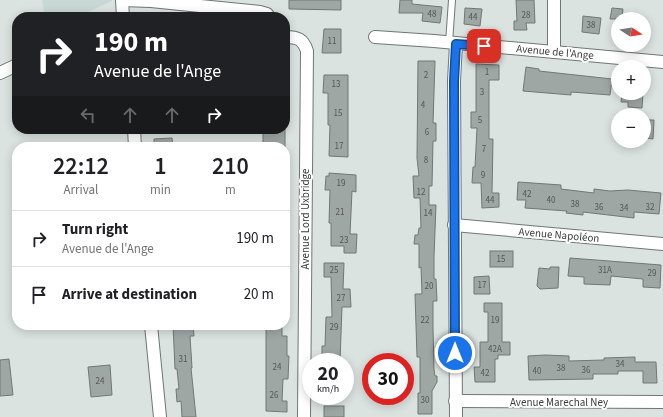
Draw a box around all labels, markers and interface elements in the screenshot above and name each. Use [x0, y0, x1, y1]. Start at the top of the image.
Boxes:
house number: 48 [428, 8, 437, 21]
house number: 28 [522, 9, 531, 22]
house number: 44 [469, 11, 478, 24]
north arrow [611, 12, 651, 52]
map controls [611, 12, 651, 148]
house number: 38 [587, 19, 596, 32]
text: 190 m [94, 22, 168, 62]
icon: right [28, 28, 80, 80]
pin [467, 29, 501, 63]
house number: 11 [328, 35, 336, 48]
icon: arrive [473, 35, 495, 57]
street label: Avenue de l'Ange [516, 41, 595, 63]
text: Avenue de l'Ange [94, 59, 221, 84]
button: + [611, 60, 651, 100]
house number: 1 [485, 66, 489, 79]
house number: 2 [424, 69, 429, 82]
house number: 13 [332, 78, 341, 91]
house number: 3 [480, 86, 485, 99]
house number: 4 [421, 99, 426, 112]
icon: left [77, 104, 99, 126]
icon: ahead [119, 104, 141, 126]
icon: ahead [161, 104, 183, 126]
icon: right [203, 104, 225, 126]
house number: 15 [334, 107, 343, 120]
button: − [611, 108, 651, 148]
house number: 5 [478, 114, 483, 127]
house number: 6 [425, 126, 430, 139]
house number: 17 [335, 140, 344, 153]
house number: 7 [482, 143, 487, 156]
text: 22:12 [53, 149, 109, 184]
text: 1 [154, 149, 167, 184]
text: 210 [212, 149, 249, 184]
house number: 8 [424, 154, 429, 167]
street label: Avenue Lord Uxbridge [298, 168, 313, 269]
house number: 9 [481, 169, 486, 182]
house number: 19 [337, 177, 346, 190]
text: Arrival [63, 181, 98, 199]
text: min [150, 181, 171, 199]
text: m [225, 181, 236, 199]
house number: 12 [417, 186, 426, 199]
house number: 42 [523, 188, 532, 201]
house number: 44 [486, 194, 495, 207]
house number: 40 [547, 194, 556, 207]
house number: 38 [571, 198, 580, 211]
house number: 36 [595, 201, 604, 214]
house number: 32 [646, 201, 655, 214]
house number: 34 [620, 202, 629, 215]
house number: 21 [336, 206, 344, 219]
house number: 14 [424, 207, 433, 220]
text: Turn right [62, 219, 128, 240]
street label: Avenue Napoléon [518, 224, 600, 246]
icon: right [28, 228, 50, 250]
text: 190 m [236, 228, 274, 249]
house number: 23 [340, 234, 349, 247]
text: Avenue de l'Ange [62, 240, 154, 258]
house number: 15 [497, 253, 506, 266]
house number: 25 [330, 264, 339, 277]
house number: 31A [598, 264, 612, 277]
house number: 29 [648, 267, 657, 280]
house number: 17 [478, 279, 487, 292]
house number: 20 [425, 280, 434, 293]
icon: arrive [28, 284, 50, 306]
text: Arrive at destination [62, 284, 197, 305]
text: 20 m [244, 284, 274, 305]
house number: 27 [337, 292, 346, 305]
house number: 22 [421, 314, 430, 327]
house number: 19 [491, 314, 500, 327]
house number: 29 [330, 321, 339, 334]
position arrow [434, 332, 476, 374]
house number: 42A [488, 343, 502, 356]
house number: 31 [179, 353, 187, 366]
speed limit sign: 30 [362, 353, 414, 405]
house number: 34 [616, 358, 625, 371]
text: 20 [317, 360, 339, 388]
house number: 24 [273, 361, 282, 374]
house number: 38 [557, 362, 566, 375]
house number: 36 [582, 364, 591, 377]
house number: 40 [533, 365, 542, 378]
house number: 42 [481, 367, 490, 380]
house number: 24 [96, 375, 105, 388]
text: km/h [317, 382, 339, 396]
house number: 26 [270, 389, 279, 402]
house number: 30 [421, 394, 430, 407]
street label: Avenue Marechal Ney [510, 395, 608, 410]

